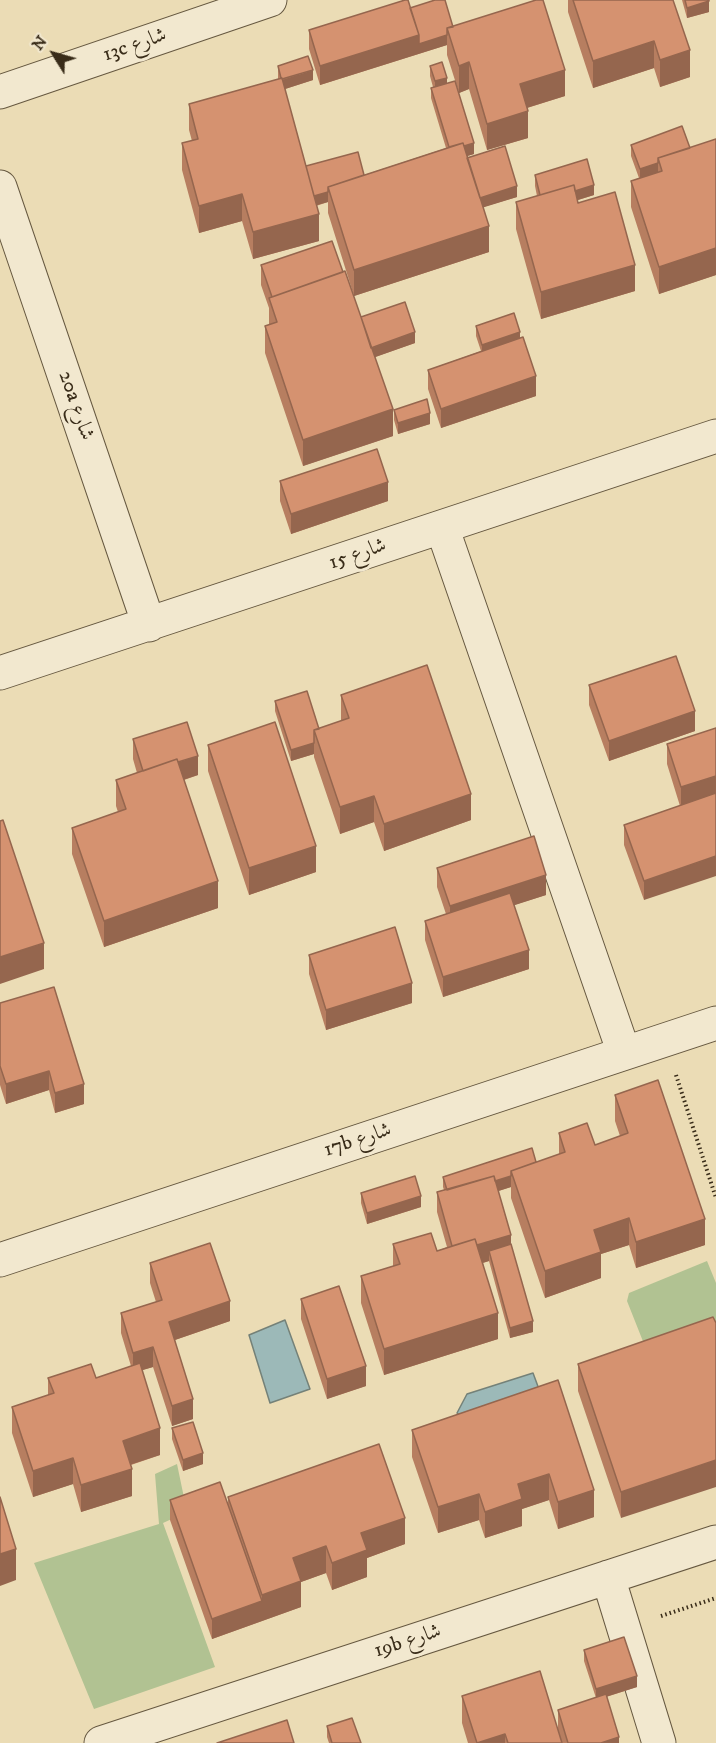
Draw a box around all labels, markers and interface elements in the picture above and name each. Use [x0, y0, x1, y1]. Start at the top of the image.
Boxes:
street label: 13c شارع [100, 23, 170, 69]
north arrow [24, 24, 84, 84]
text: N [28, 32, 52, 54]
street label: 20a شارع [51, 368, 99, 444]
street label: شارع 15 [326, 533, 390, 577]
street label: 17b شارع [321, 1118, 395, 1164]
street label: 19b شارع [371, 1619, 445, 1665]

